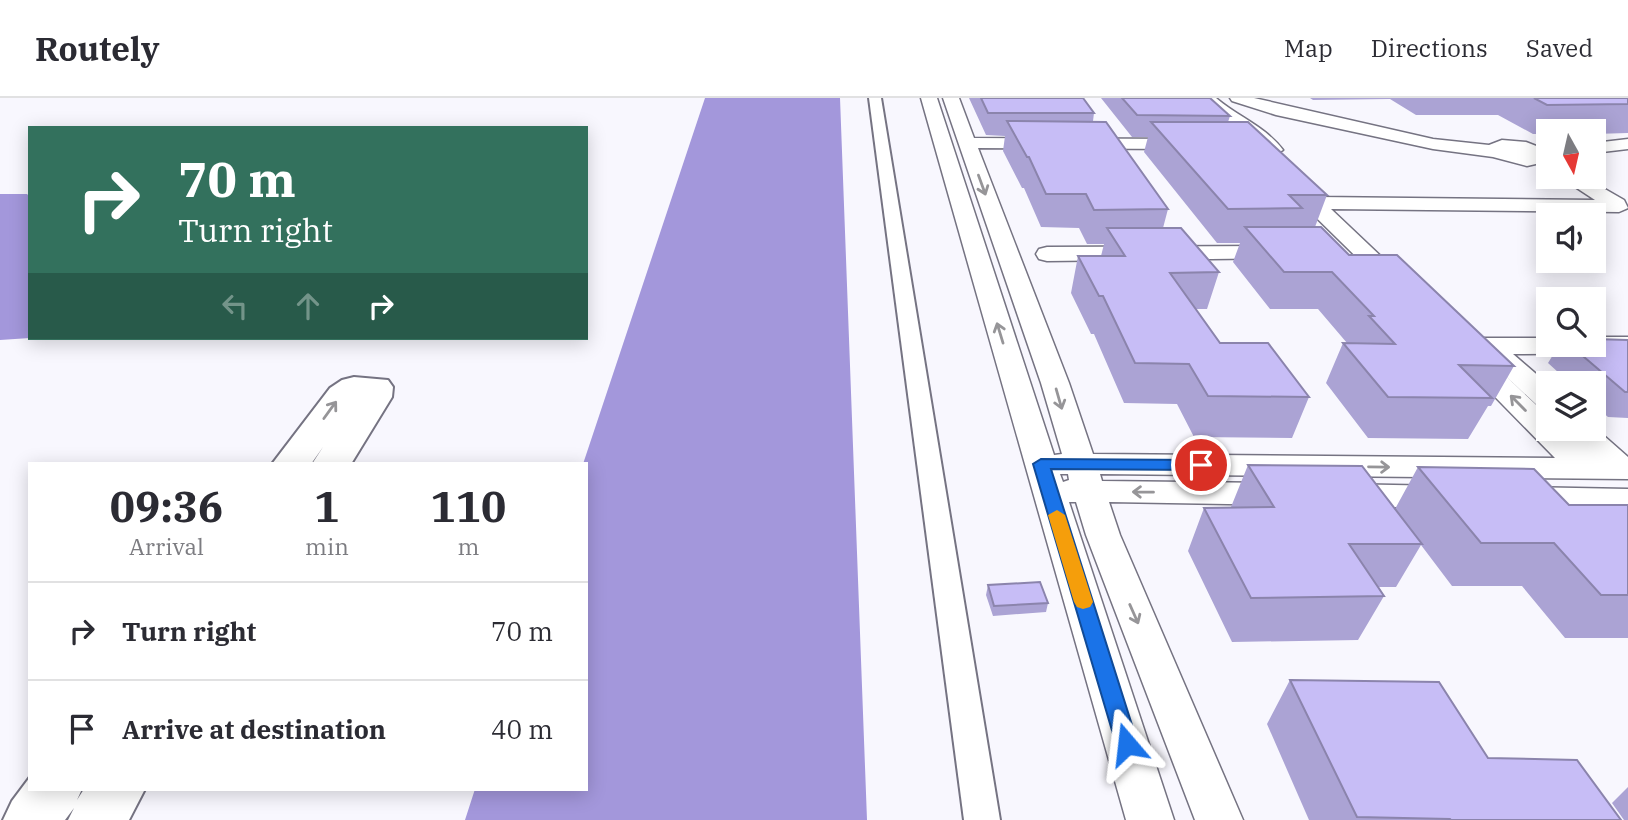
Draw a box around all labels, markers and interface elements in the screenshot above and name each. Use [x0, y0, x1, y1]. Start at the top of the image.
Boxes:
text: Routely [35, 27, 160, 70]
text: Map [1284, 32, 1333, 64]
text: Directions [1371, 32, 1488, 64]
text: Saved [1526, 32, 1593, 64]
north arrow [1536, 119, 1606, 189]
map controls [1536, 119, 1606, 441]
text: 70 m [178, 147, 296, 210]
icon: right [63, 154, 154, 245]
one-way arrow [977, 174, 989, 196]
button: sound [1536, 203, 1606, 273]
text: Turn right [178, 209, 333, 251]
icon: left [216, 287, 254, 325]
icon: ahead [289, 287, 327, 325]
icon: right [362, 287, 400, 325]
button: search [1536, 287, 1606, 357]
one-way arrow [993, 323, 1006, 345]
button: layers [1536, 371, 1606, 441]
one-way arrow [1054, 388, 1067, 410]
one-way arrow [1510, 395, 1527, 412]
one-way arrow [322, 401, 337, 420]
pin [1171, 435, 1231, 495]
icon: arrive [1182, 446, 1220, 484]
one-way arrow [1367, 460, 1390, 474]
text: 09:36 [110, 479, 223, 534]
text: 1 [314, 479, 340, 534]
text: 110 [431, 479, 506, 534]
one-way arrow [1132, 485, 1155, 499]
text: Arrival [129, 531, 204, 561]
text: min [305, 531, 349, 561]
text: m [457, 531, 479, 561]
one-way arrow [1128, 603, 1141, 624]
icon: right [63, 612, 101, 650]
text: Turn right [122, 614, 256, 648]
text: 70 m [491, 614, 553, 648]
position arrow [1090, 707, 1164, 781]
icon: arrive [63, 710, 101, 748]
text: Arrive at destination [122, 712, 386, 746]
text: 40 m [491, 712, 553, 746]

